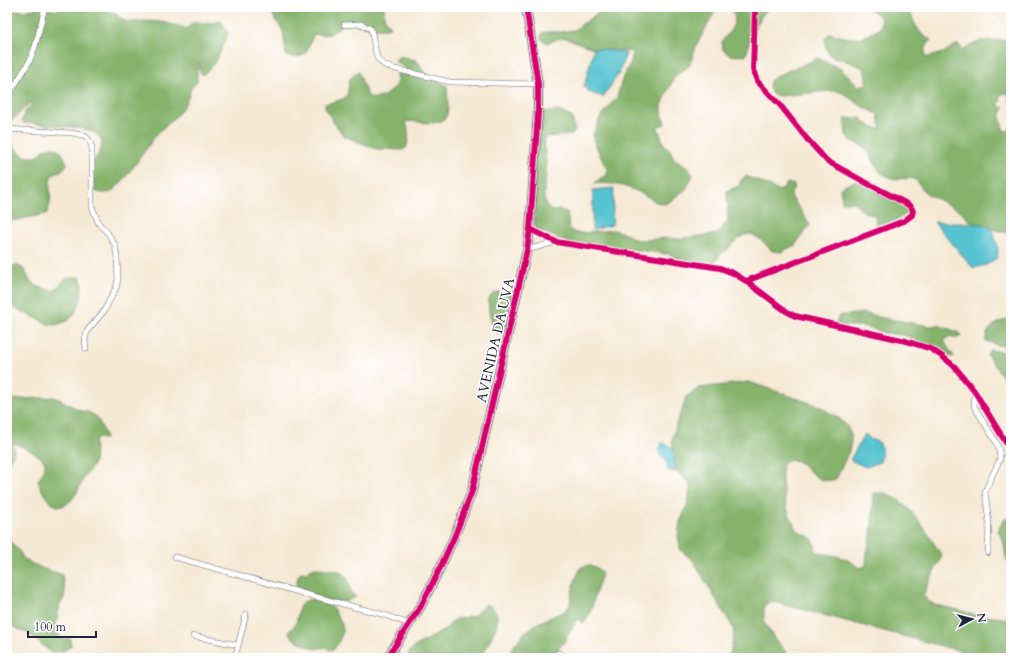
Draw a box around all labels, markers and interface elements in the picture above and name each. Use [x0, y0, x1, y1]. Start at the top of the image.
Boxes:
street label: AVENIDA DA UVA [472, 276, 519, 404]
north arrow [952, 599, 992, 639]
text: N [973, 612, 990, 624]
scale bar [28, 613, 96, 639]
text: 100 m [34, 619, 67, 635]

